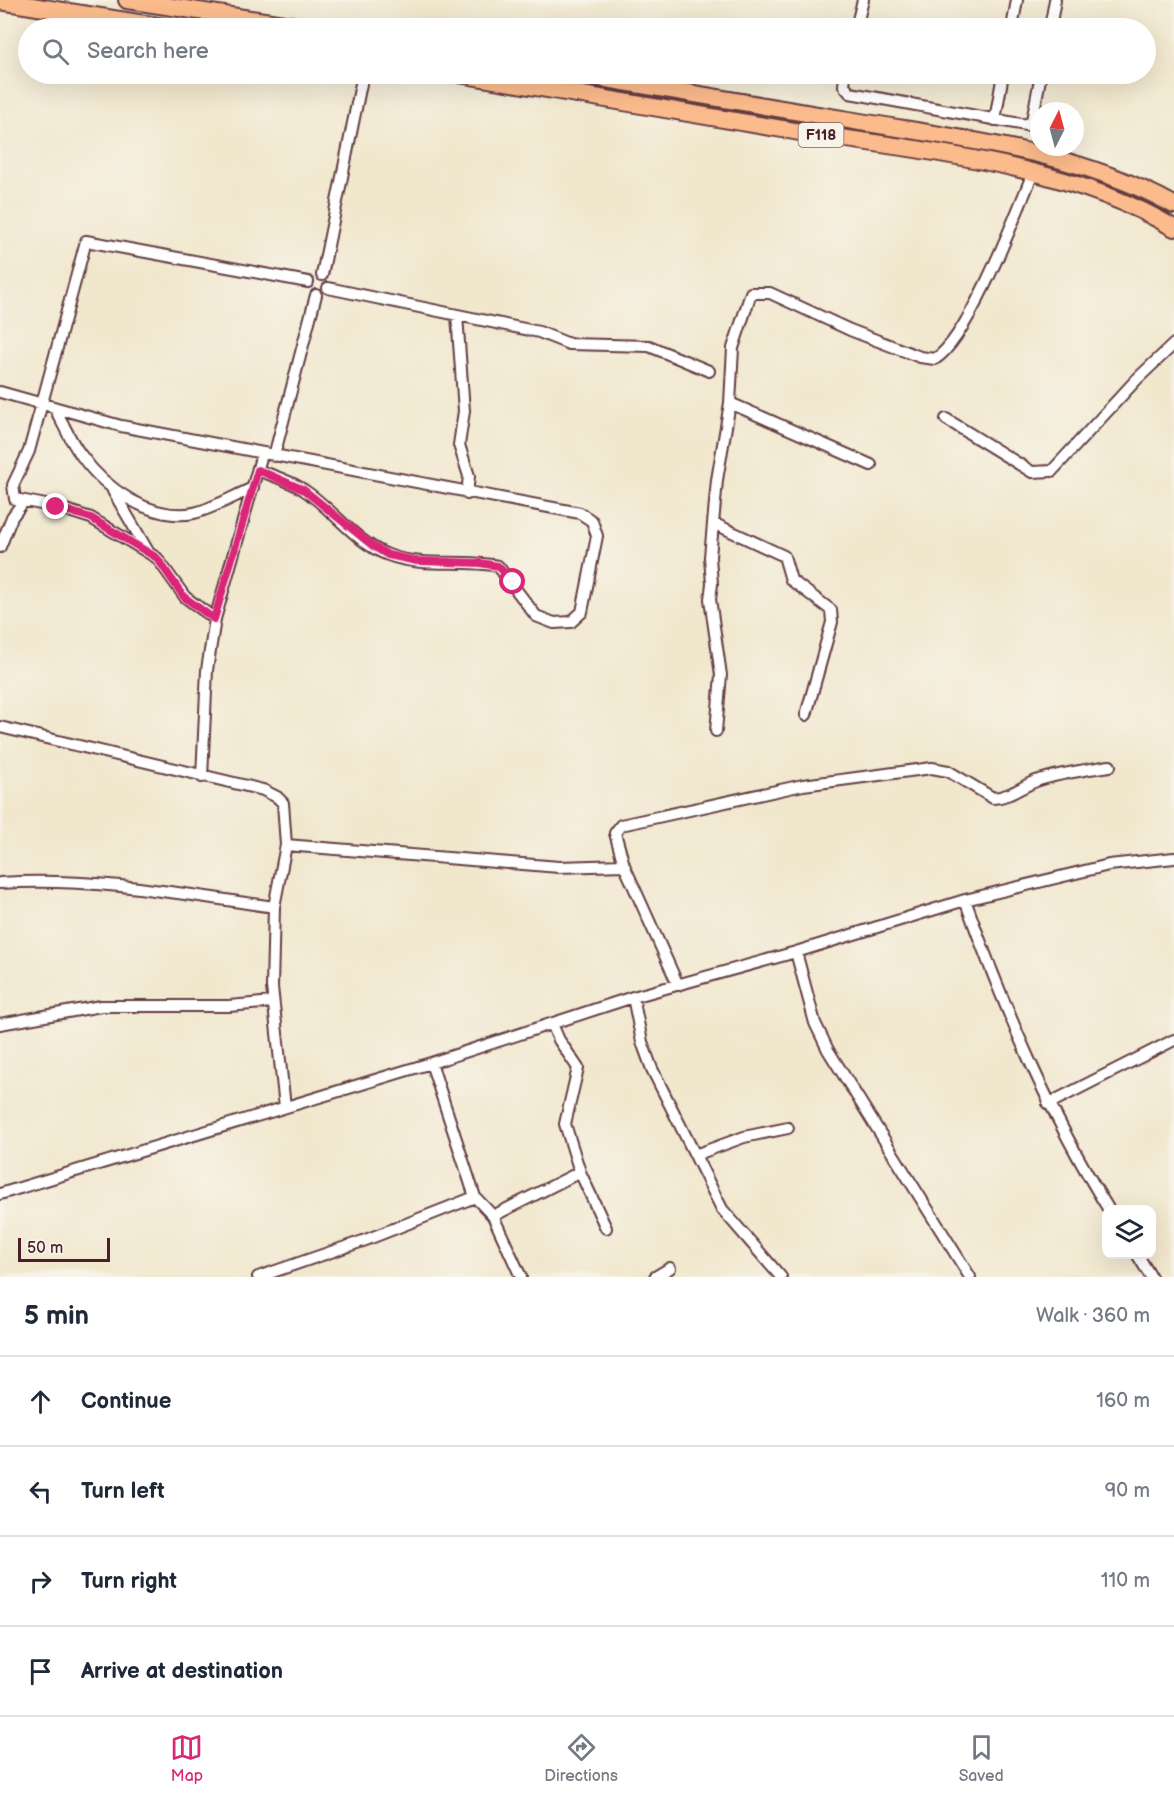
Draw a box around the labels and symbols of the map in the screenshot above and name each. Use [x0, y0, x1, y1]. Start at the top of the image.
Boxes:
north arrow [1030, 102, 1084, 156]
road number: F118 [798, 123, 844, 147]
route end [42, 493, 68, 519]
route start [499, 568, 525, 594]
scale bar [18, 1235, 110, 1262]

